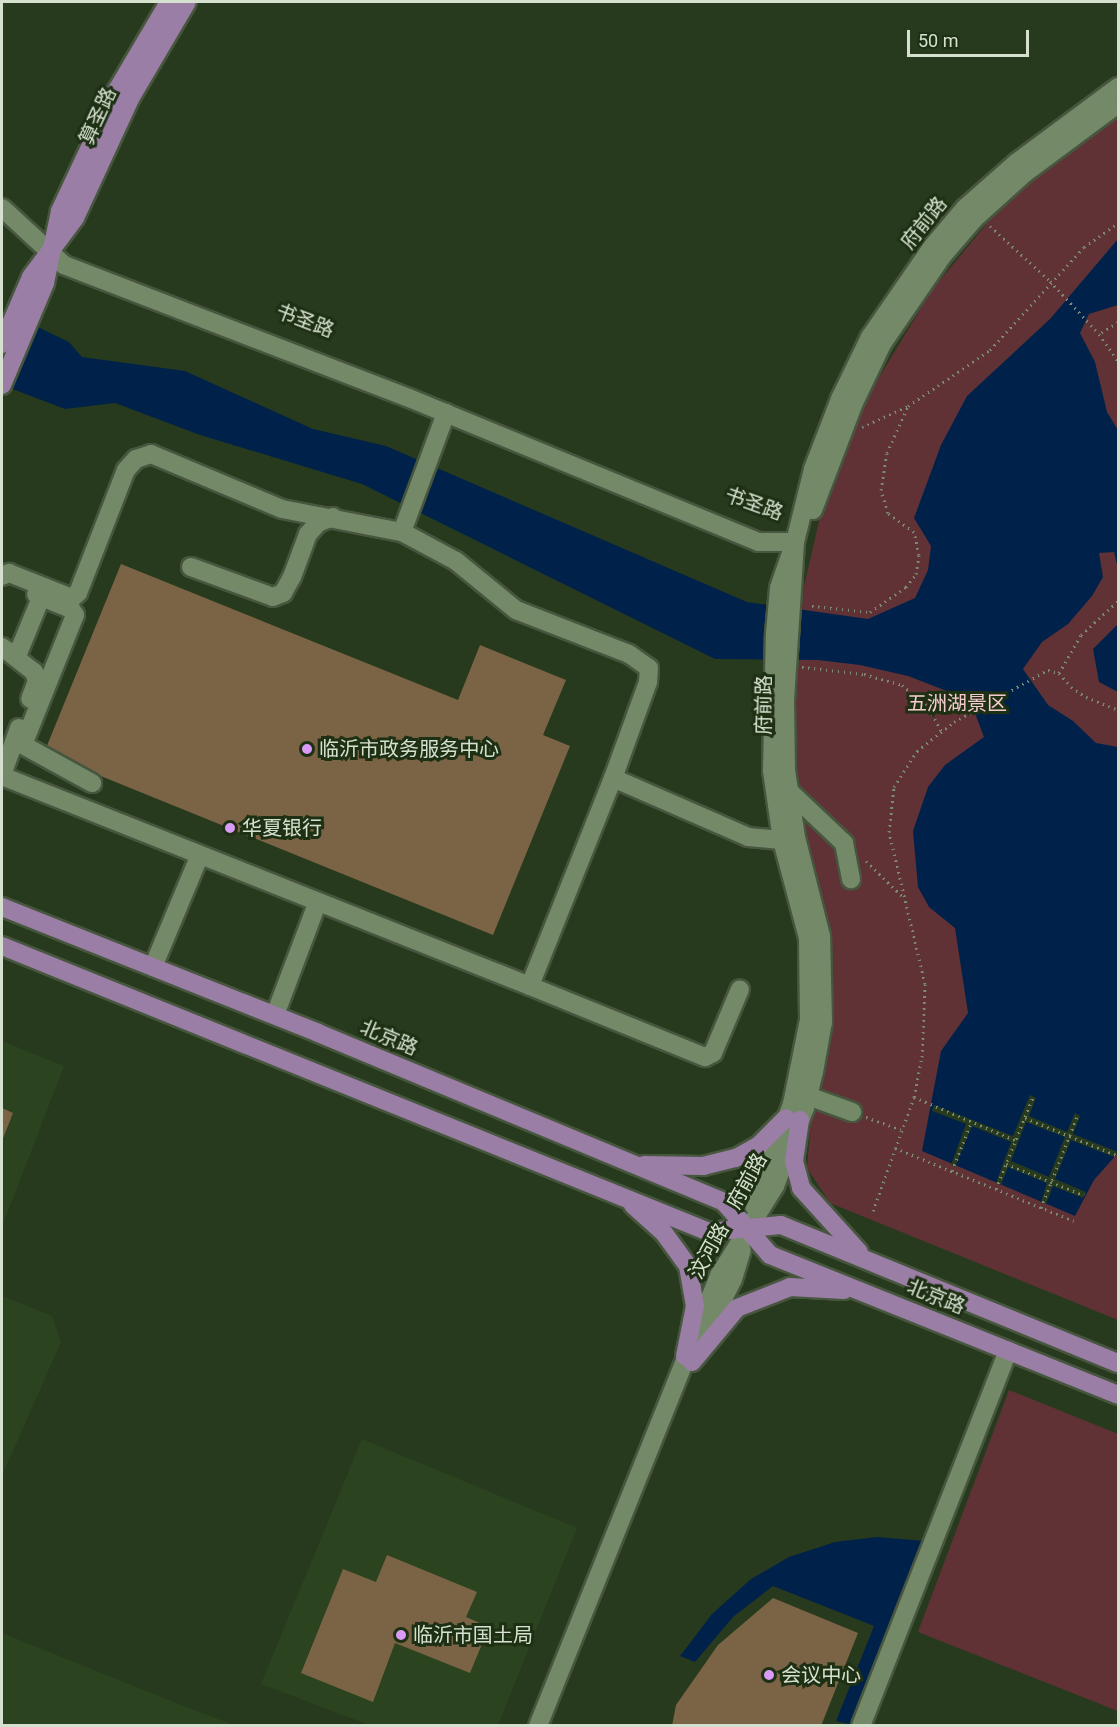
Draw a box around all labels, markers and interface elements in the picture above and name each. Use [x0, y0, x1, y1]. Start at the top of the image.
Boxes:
scale bar [910, 18, 1032, 56]
text: 50 m [918, 30, 958, 51]
street label: 算圣路 [74, 84, 122, 148]
street label: 府前路 [896, 192, 952, 254]
street label: 书圣路 [273, 299, 337, 343]
street label: 书圣路 [722, 482, 786, 526]
street label: 府前路 [751, 675, 777, 735]
park label: 五洲湖景区 [907, 691, 1007, 715]
place label: 临沂市政务服务中心 [319, 737, 499, 761]
marker: 临沂市政务服务中心 [300, 742, 314, 756]
place label: 华夏银行 [242, 816, 322, 840]
marker: 华夏银行 [223, 821, 237, 835]
street label: 北京路 [357, 1015, 421, 1061]
street label: 府前路 [722, 1149, 772, 1213]
street label: 汶河路 [684, 1219, 734, 1283]
street label: 北京路 [904, 1275, 968, 1319]
place label: 临沂市国土局 [413, 1623, 533, 1647]
marker: 临沂市国土局 [394, 1628, 408, 1642]
place label: 会议中心 [781, 1663, 861, 1687]
marker: 会议中心 [762, 1668, 776, 1682]

